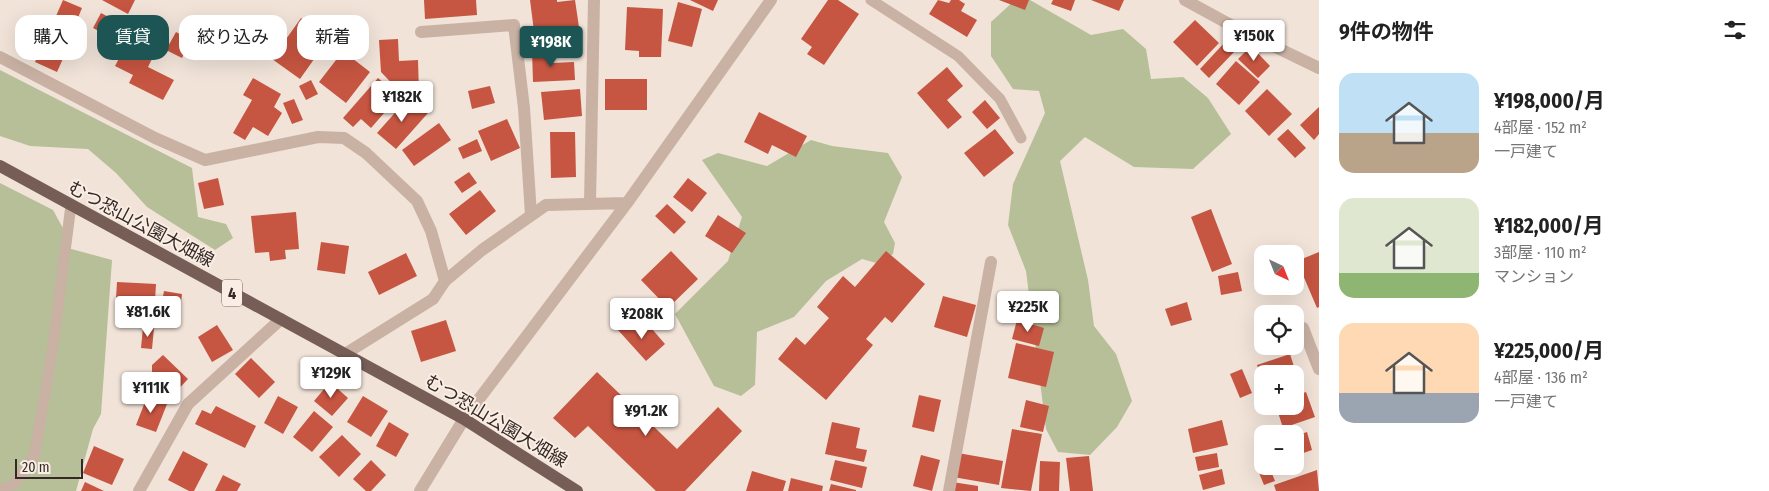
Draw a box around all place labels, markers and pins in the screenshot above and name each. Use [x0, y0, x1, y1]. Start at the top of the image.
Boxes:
pin: ¥150K [1219, 20, 1289, 62]
pin: ¥198K [516, 26, 586, 68]
pin: ¥182K [367, 80, 437, 123]
pin: ¥225K [993, 290, 1063, 333]
pin: ¥81.6K [107, 296, 189, 338]
pin: ¥208K [607, 298, 677, 340]
pin: ¥129K [296, 356, 366, 399]
pin: ¥111K [116, 372, 186, 414]
pin: ¥91.2K [605, 394, 687, 437]

